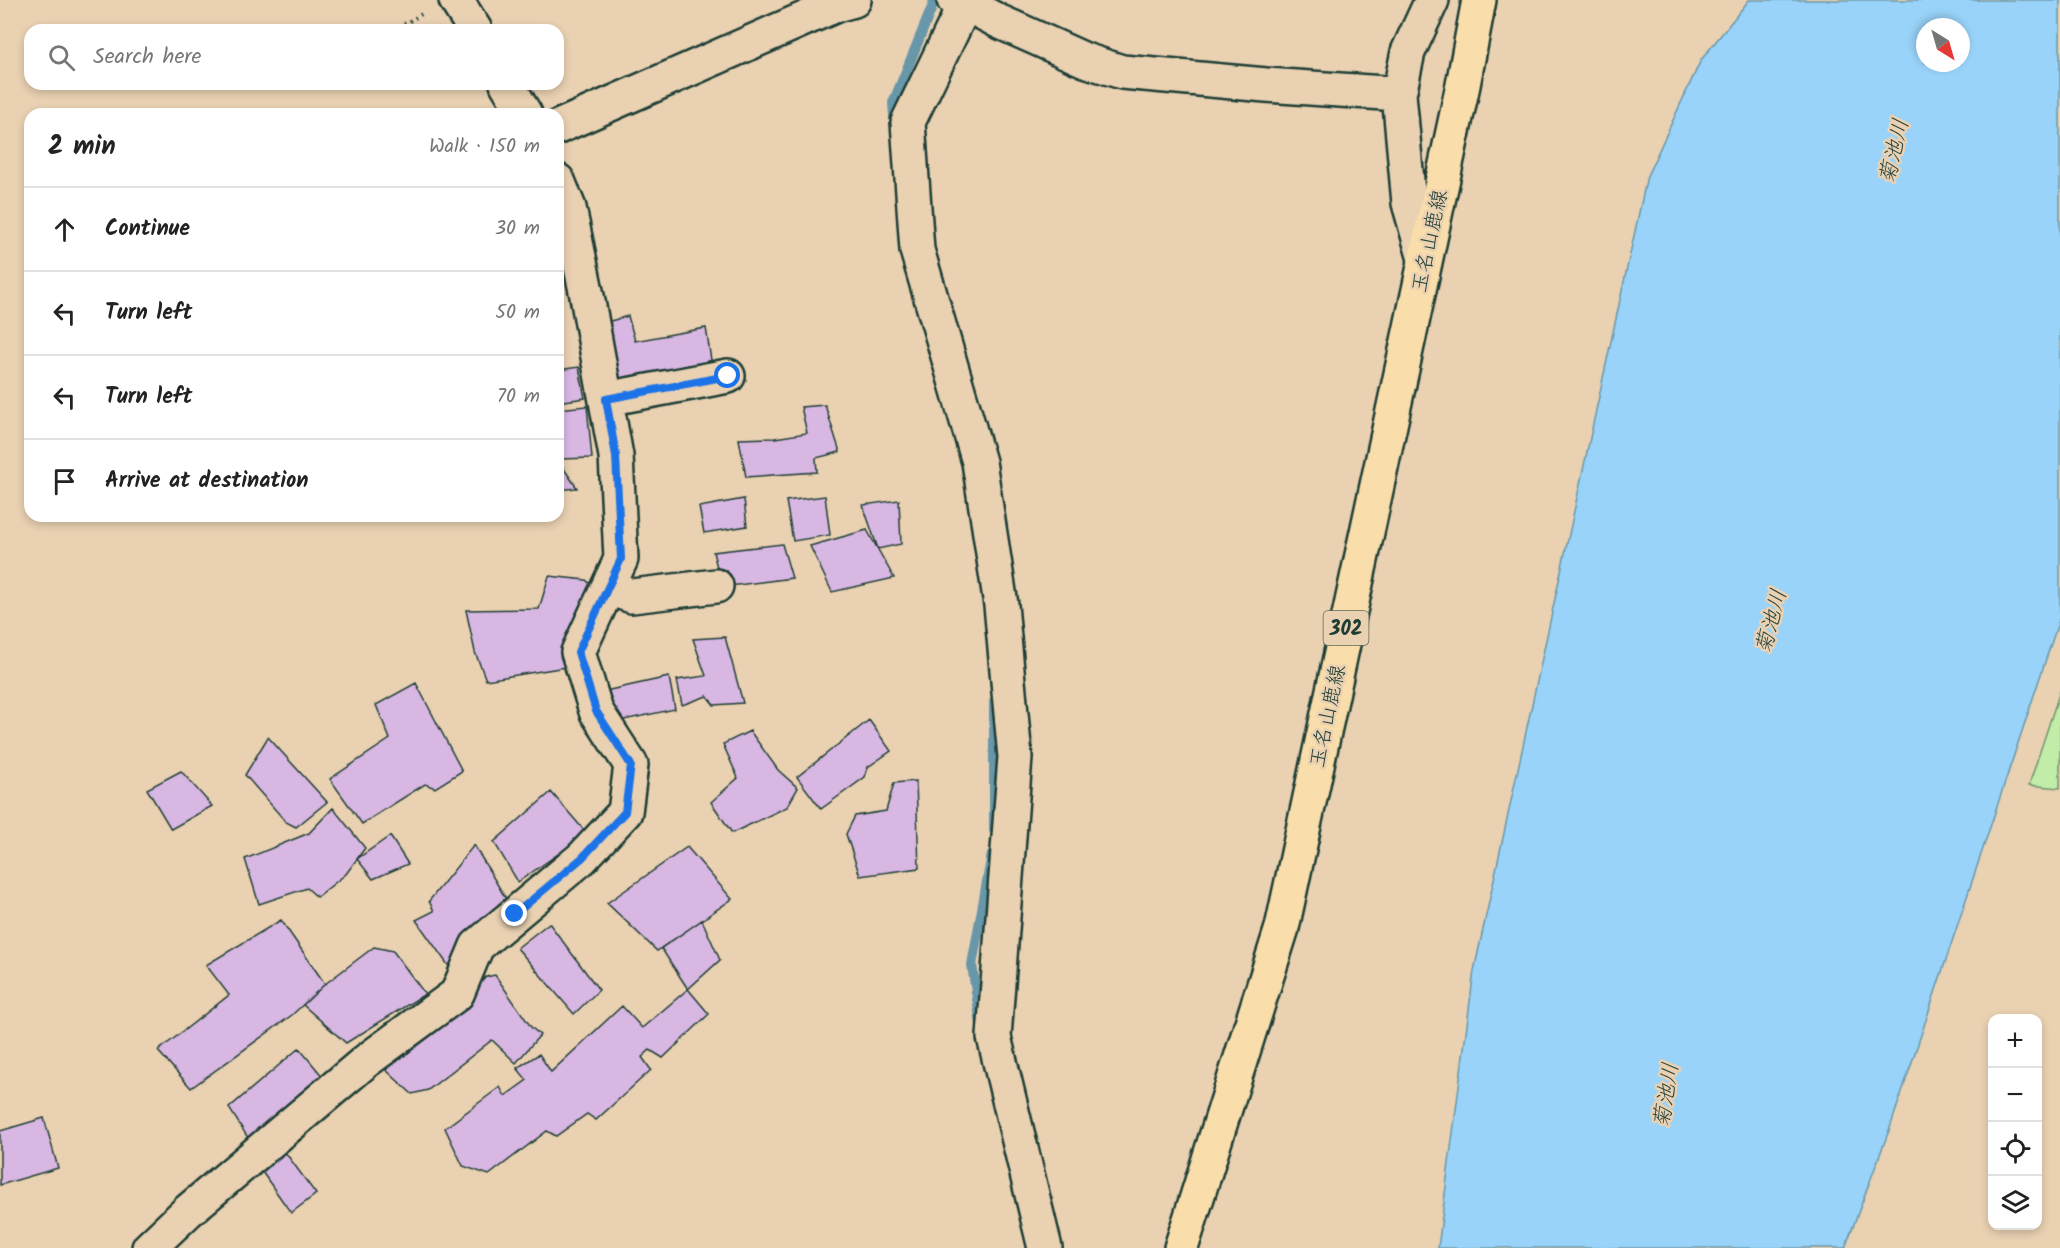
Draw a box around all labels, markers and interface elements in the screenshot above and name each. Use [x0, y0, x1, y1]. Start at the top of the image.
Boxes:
north arrow [1916, 18, 1970, 72]
search box [24, 24, 564, 90]
text: Search here [93, 40, 201, 75]
icon: search [45, 41, 78, 74]
water label: 菊池川 [1871, 115, 1920, 188]
text: 2 min [48, 126, 116, 168]
text: Walk · 150 m [429, 131, 540, 163]
street label: 玉名山鹿線 [1403, 187, 1458, 296]
text: Continue [105, 212, 190, 247]
icon: ahead [48, 213, 81, 246]
text: 30 m [495, 213, 540, 245]
text: Turn left [105, 296, 192, 331]
icon: left [48, 297, 81, 330]
text: 50 m [495, 297, 540, 329]
route start [714, 362, 740, 388]
text: Turn left [105, 380, 192, 415]
icon: left [48, 381, 81, 414]
text: 70 m [497, 381, 540, 413]
text: Arrive at destination [105, 464, 308, 499]
icon: arrive [48, 465, 81, 498]
water label: 菊池川 [1747, 585, 1798, 658]
road number: 302 [1324, 611, 1368, 645]
street label: 玉名山鹿線 [1301, 662, 1356, 771]
route end [501, 900, 527, 926]
map controls [1988, 1014, 2042, 1230]
button: + [1988, 1014, 2042, 1068]
water label: 菊池川 [1645, 1060, 1690, 1131]
button: − [1988, 1068, 2042, 1122]
button: locate [1988, 1122, 2042, 1176]
button: layers [1988, 1176, 2042, 1230]

